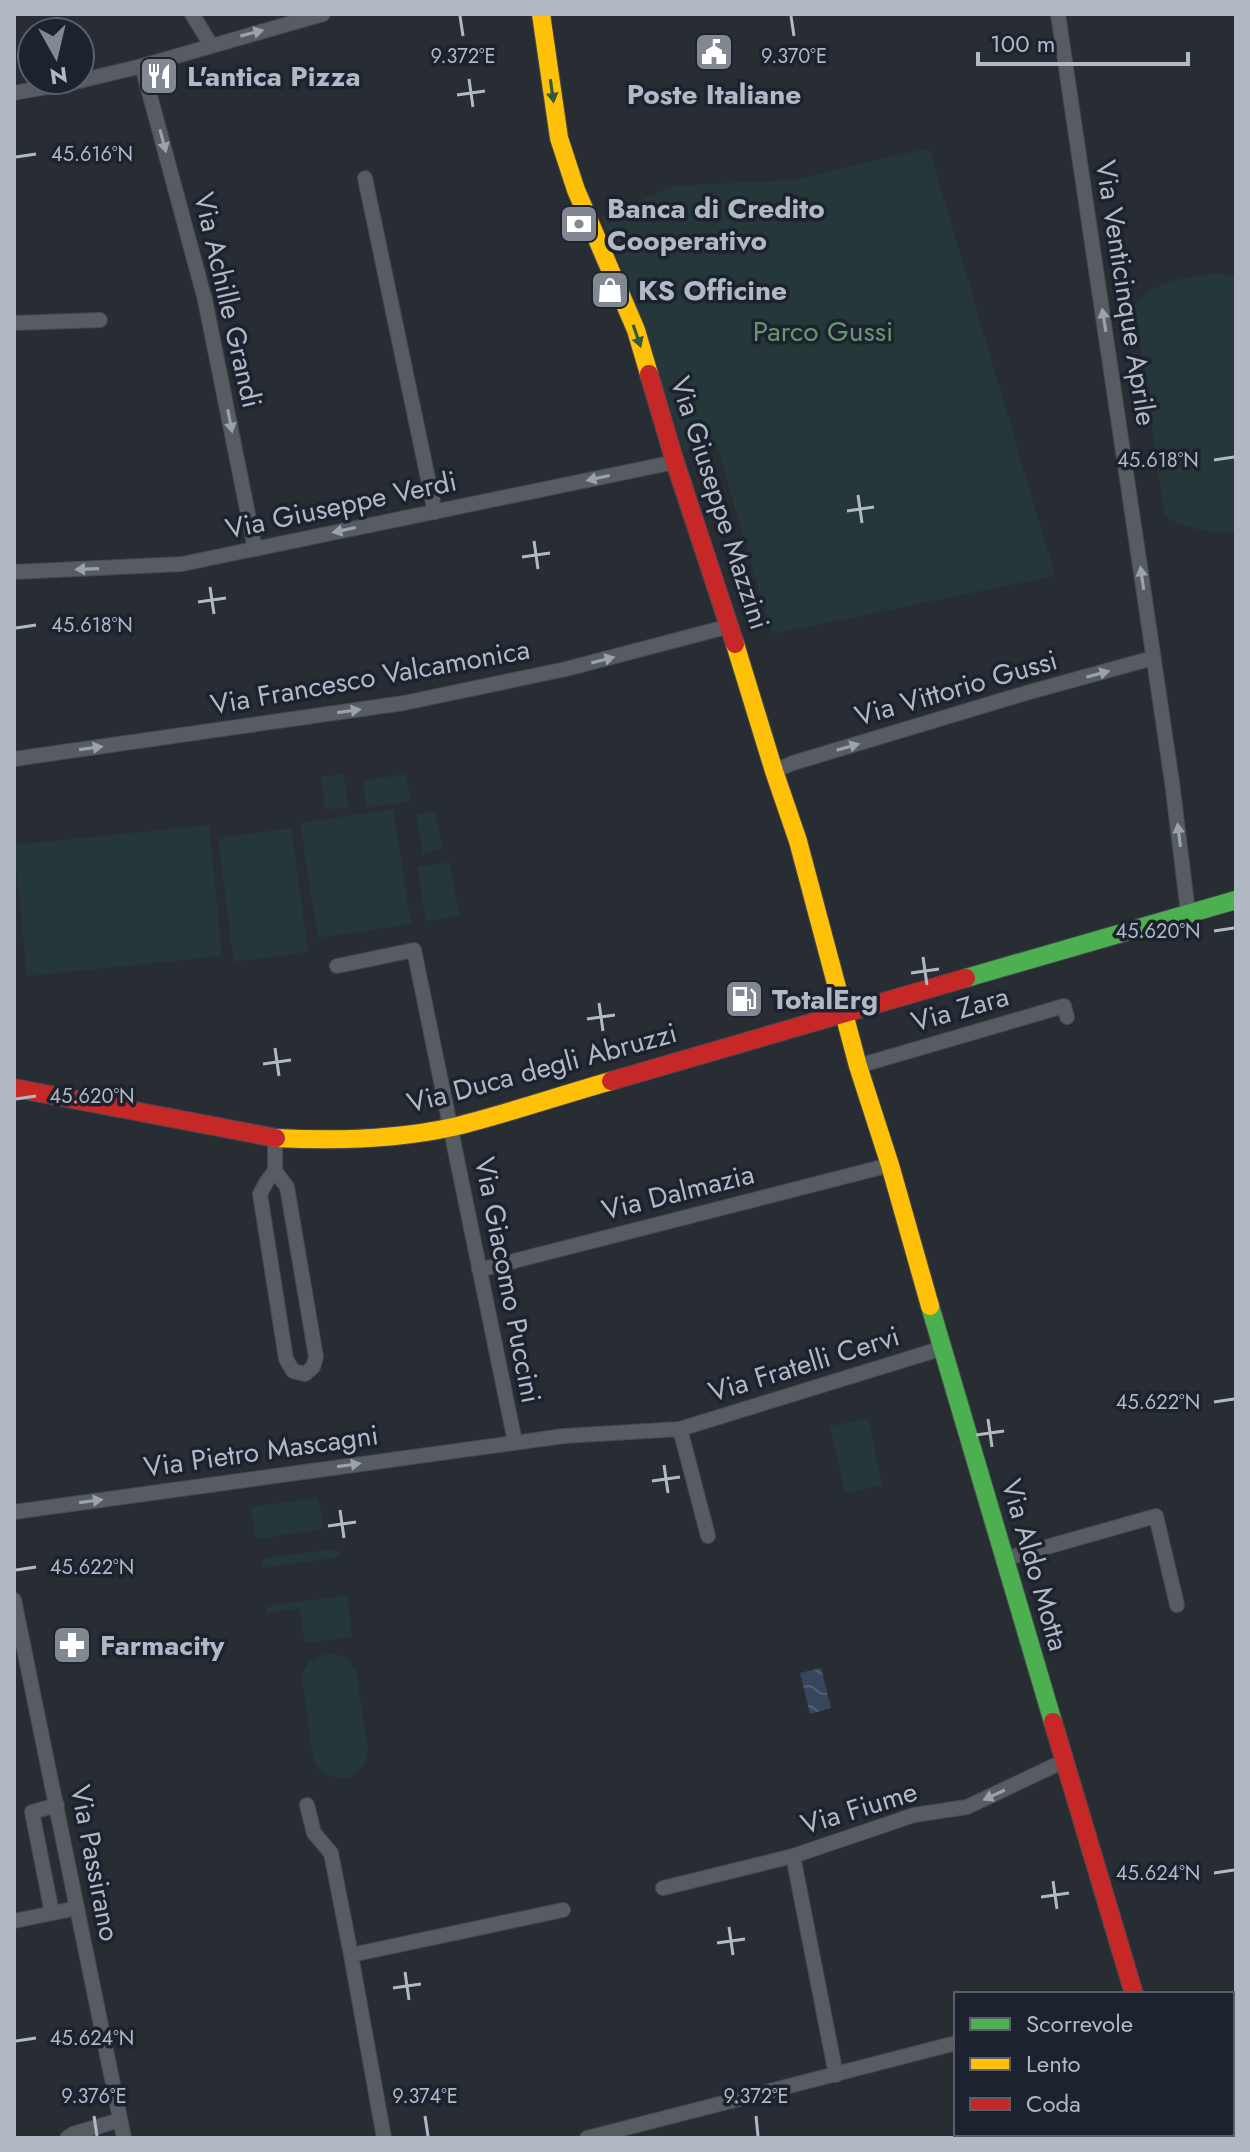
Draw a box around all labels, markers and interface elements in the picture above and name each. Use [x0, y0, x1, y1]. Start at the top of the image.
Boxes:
north arrow [16, 16, 96, 96]
scale bar [978, 16, 1188, 66]
one-way arrow [241, 26, 265, 39]
text: 100 m [990, 26, 1056, 61]
public building icon: Poste Italiane [693, 31, 735, 73]
text: 9.372°E [430, 42, 496, 71]
text: 9.370°E [761, 42, 827, 71]
restaurant icon: L'antica Pizza [138, 55, 180, 97]
place label: L'antica Pizza [187, 56, 361, 97]
text: N [48, 59, 70, 93]
place label: Poste Italiane [627, 74, 801, 115]
one-way arrow [546, 79, 559, 104]
one-way arrow [157, 128, 169, 153]
text: 45.616°N [51, 140, 133, 169]
street label: Via Venticinque Aprile [1085, 157, 1167, 429]
street label: Via Achille Grandi [183, 188, 273, 412]
place label: Banca di Credito Cooperativo [607, 188, 825, 261]
bank icon: Banca di Credito Cooperativo [558, 203, 600, 245]
shop icon: KS Officine [589, 269, 631, 311]
place label: KS Officine [638, 270, 787, 311]
one-way arrow [1097, 308, 1110, 333]
park label: Parco Gussi [753, 311, 893, 352]
one-way arrow [632, 324, 644, 348]
street label: Via Giuseppe Mazzini [660, 371, 780, 635]
one-way arrow [224, 409, 236, 434]
text: 45.618°N [1117, 446, 1199, 475]
street label: Via Giuseppe Verdi [222, 460, 460, 550]
one-way arrow [586, 473, 611, 485]
one-way arrow [331, 525, 356, 537]
one-way arrow [74, 563, 99, 576]
one-way arrow [1135, 565, 1148, 590]
text: 45.618°N [51, 611, 133, 640]
street label: Via Francesco Valcamonica [207, 629, 533, 725]
street label: Via Vittorio Gussi [850, 639, 1062, 737]
one-way arrow [591, 653, 616, 665]
one-way arrow [1085, 667, 1110, 679]
one-way arrow [336, 704, 361, 717]
one-way arrow [837, 740, 861, 753]
one-way arrow [79, 741, 104, 754]
one-way arrow [1172, 822, 1185, 847]
text: 45.620°N [1116, 917, 1200, 946]
street label: Via Zara [907, 976, 1013, 1042]
fuel station icon: TotalErg [723, 978, 765, 1020]
place label: TotalErg [772, 979, 878, 1020]
street label: Via Duca degli Abruzzi [403, 1012, 681, 1124]
text: 45.620°N [50, 1082, 134, 1111]
street label: Via Giacomo Puccini [464, 1153, 552, 1407]
street label: Via Dalmazia [598, 1153, 758, 1231]
street label: Via Fratelli Cervi [704, 1316, 904, 1412]
text: 45.622°N [1116, 1388, 1200, 1417]
street label: Via Pietro Mascagni [141, 1414, 381, 1488]
one-way arrow [337, 1458, 362, 1471]
street label: Via Aldo Motta [991, 1474, 1079, 1656]
one-way arrow [79, 1494, 104, 1507]
text: 45.622°N [50, 1553, 134, 1582]
pharmacy icon: Farmacity [51, 1624, 93, 1666]
place label: Farmacity [100, 1625, 225, 1666]
street label: Via Fiume [796, 1771, 922, 1845]
street label: Via Passirano [60, 1781, 130, 1945]
one-way arrow [982, 1788, 1005, 1802]
text: 45.624°N [1116, 1859, 1200, 1888]
legend [954, 1992, 1234, 2136]
text: Scorrevole [1026, 2006, 1133, 2041]
text: 45.624°N [50, 2024, 134, 2053]
text: Lento [1026, 2046, 1081, 2081]
text: 9.376°E [61, 2082, 127, 2111]
text: 9.374°E [392, 2082, 458, 2111]
text: 9.372°E [723, 2082, 789, 2111]
text: Coda [1026, 2086, 1081, 2121]

